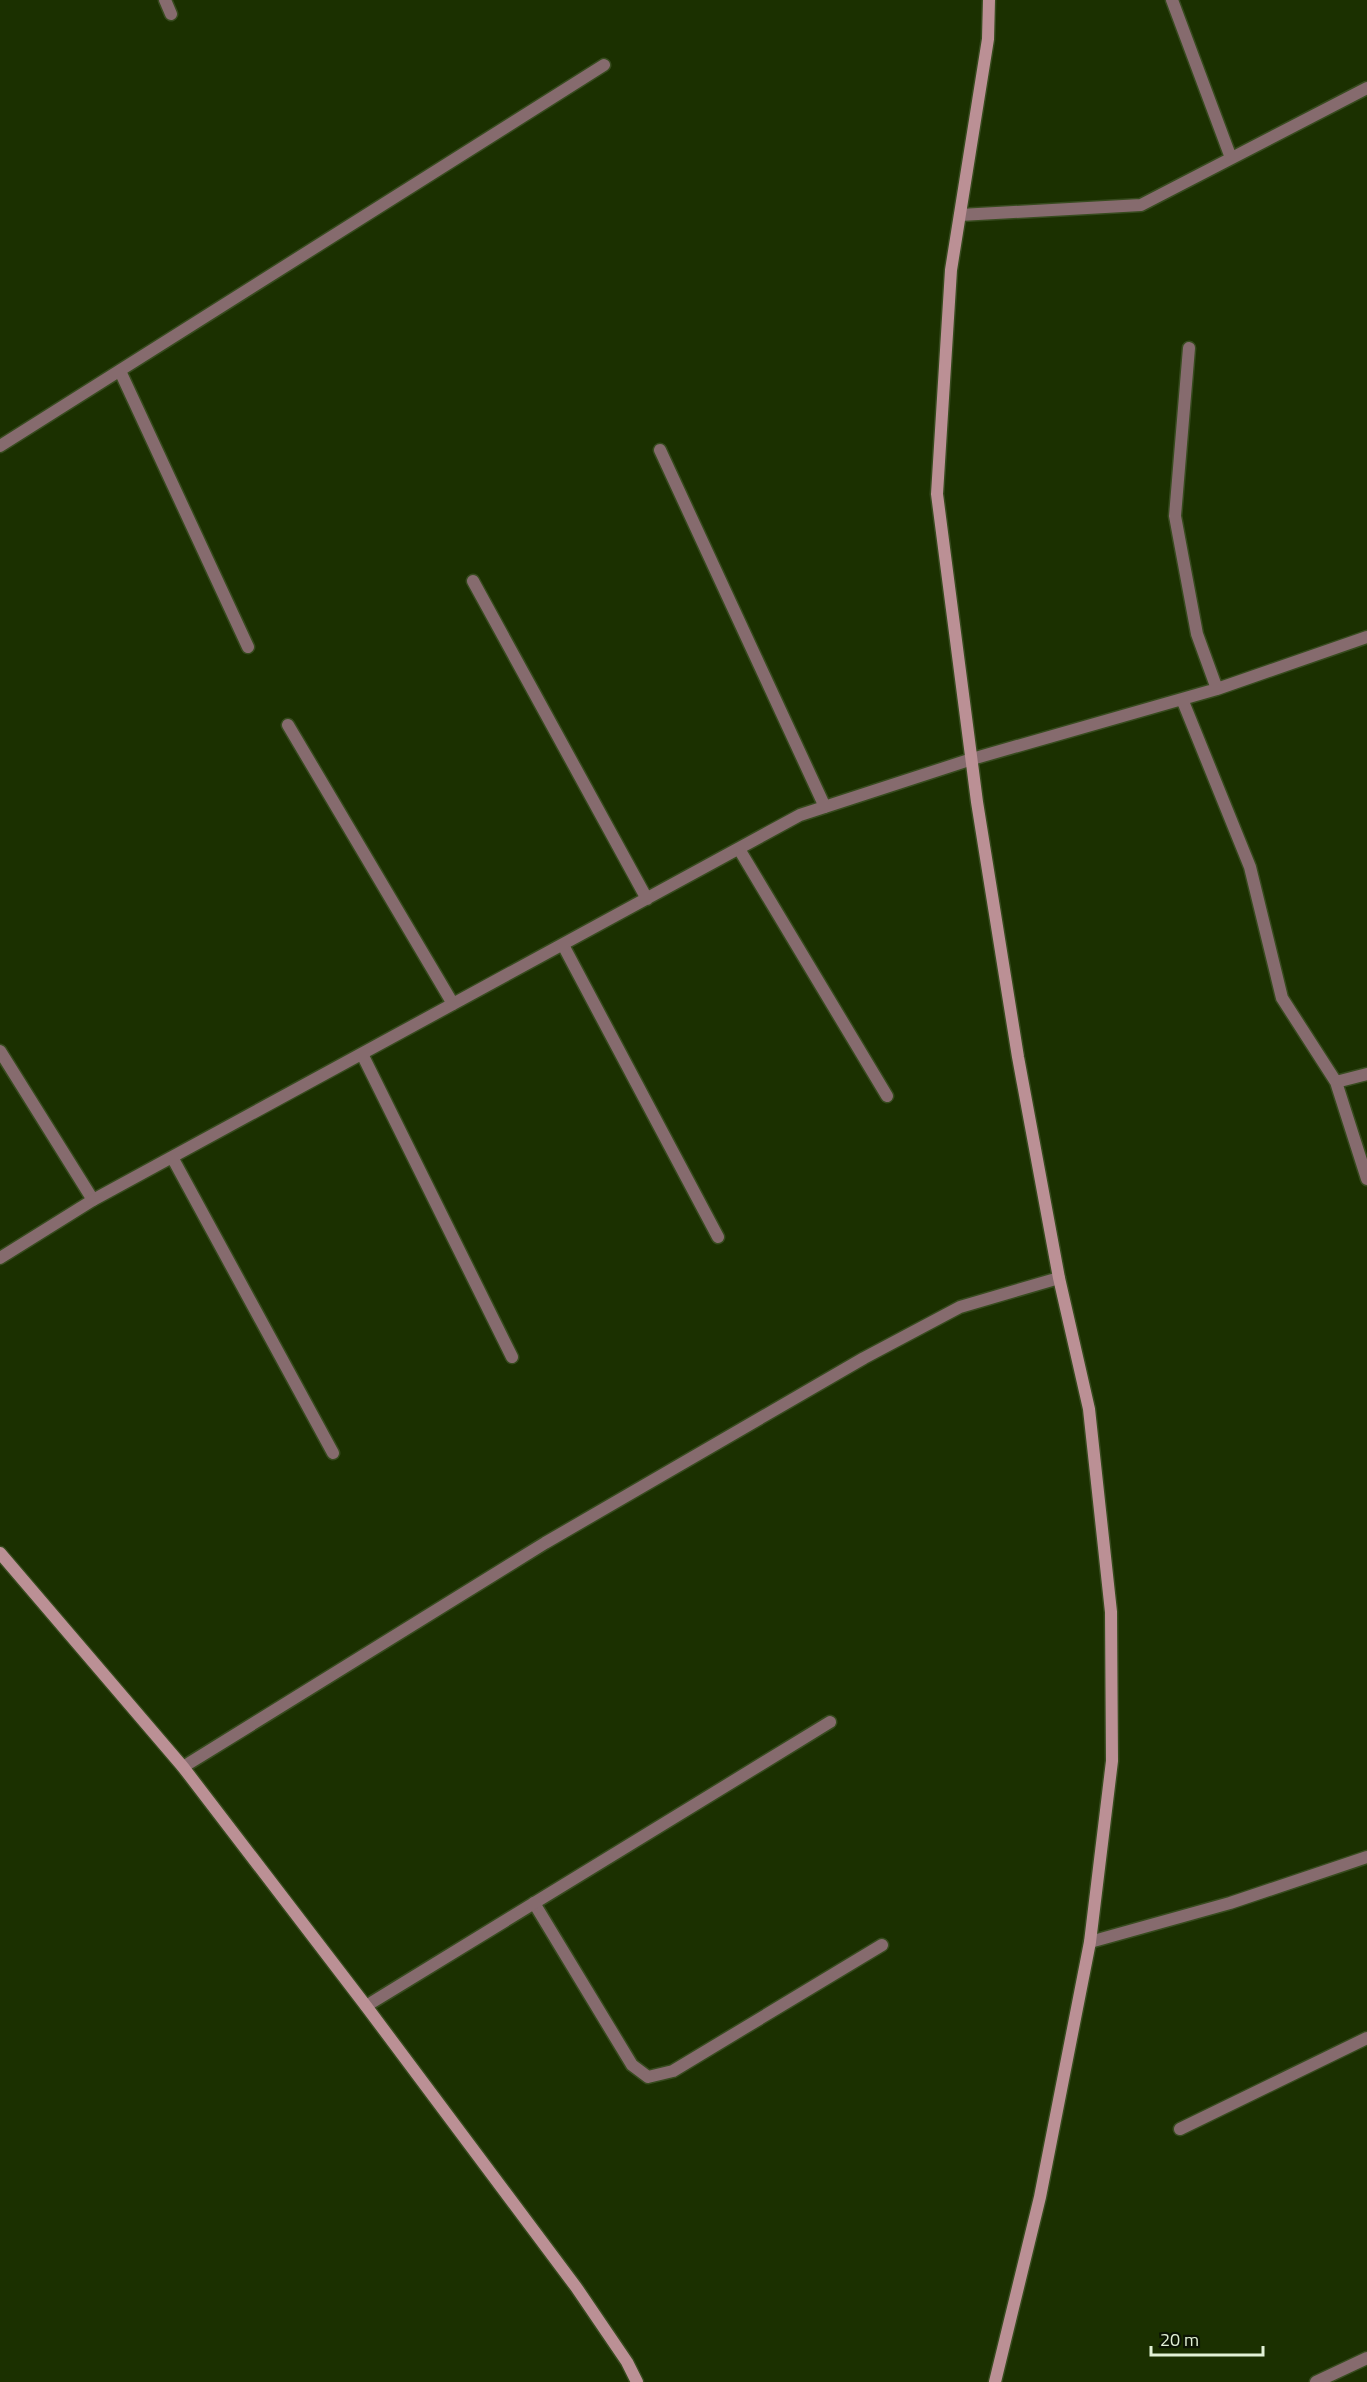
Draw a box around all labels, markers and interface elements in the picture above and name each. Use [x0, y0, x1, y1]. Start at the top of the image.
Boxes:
scale bar [1151, 2319, 1264, 2357]
text: 20 m [1160, 2326, 1199, 2353]

